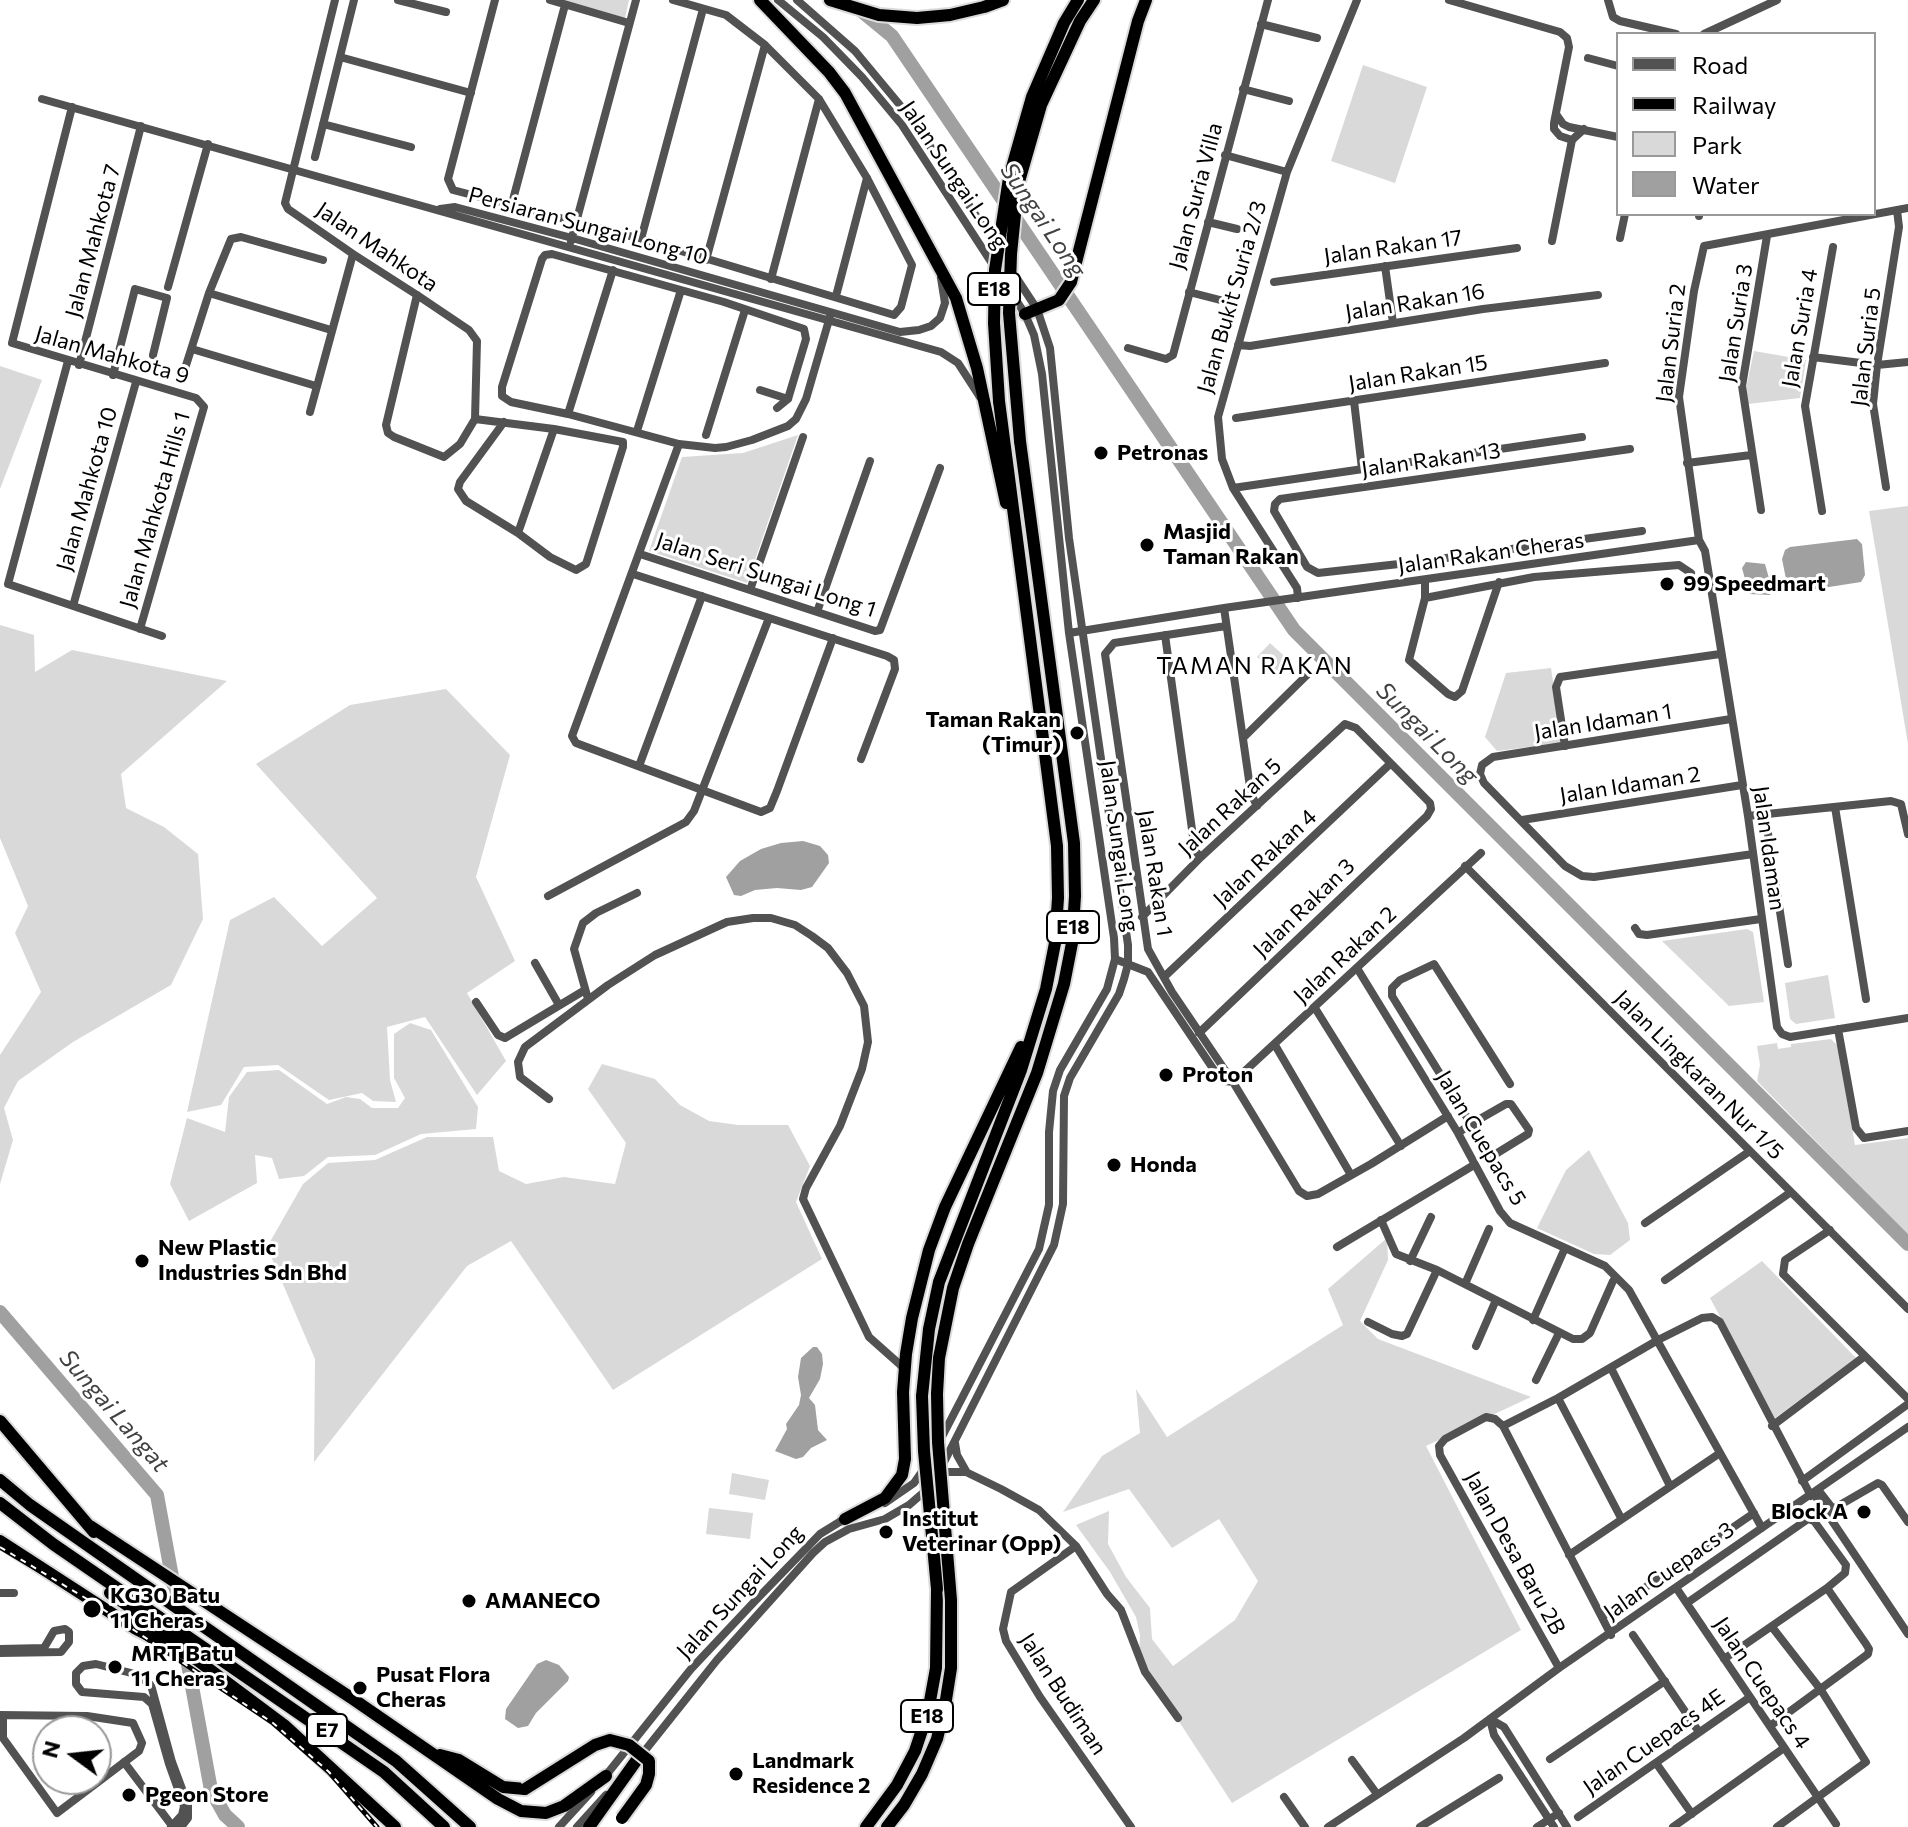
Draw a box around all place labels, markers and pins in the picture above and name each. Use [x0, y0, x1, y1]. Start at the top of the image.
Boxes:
place label: Petronas [1117, 440, 1208, 466]
marker: Petronas [1092, 444, 1110, 462]
place label: Masjid Taman Rakan [1163, 519, 1299, 570]
marker: Masjid Taman Rakan [1138, 536, 1156, 554]
place label: 99 Speedmart [1683, 571, 1826, 597]
marker: 99 Speedmart [1658, 575, 1676, 593]
place label: Taman Rakan (Timur) [925, 707, 1061, 758]
marker: Taman Rakan (Timur) [1068, 724, 1086, 742]
place label: Proton [1182, 1062, 1253, 1088]
marker: Proton [1157, 1066, 1175, 1084]
place label: Honda [1130, 1152, 1197, 1178]
marker: Honda [1105, 1156, 1123, 1174]
place label: New Plastic Industries Sdn Bhd [158, 1235, 347, 1286]
marker: New Plastic Industries Sdn Bhd [133, 1252, 151, 1270]
place label: Block A [1771, 1499, 1848, 1525]
marker: Block A [1855, 1503, 1873, 1521]
place label: Institut Veterinar (Opp) [902, 1506, 1061, 1558]
marker: Institut Veterinar (Opp) [877, 1523, 895, 1541]
place label: KG30 Batu 11 Cheras [110, 1583, 220, 1634]
place label: AMANECO [485, 1588, 600, 1614]
marker: AMANECO [460, 1592, 478, 1610]
marker: KG30 Batu 11 Cheras [81, 1598, 103, 1620]
place label: MRT Batu 11 Cheras [131, 1641, 233, 1692]
marker: MRT Batu 11 Cheras [106, 1658, 124, 1676]
place label: Pusat Flora Cheras [376, 1662, 490, 1714]
marker: Pusat Flora Cheras [351, 1679, 369, 1697]
place label: Landmark Residence 2 [752, 1748, 871, 1800]
marker: Landmark Residence 2 [727, 1765, 745, 1783]
place label: Pgeon Store [145, 1782, 269, 1808]
marker: Pgeon Store [120, 1786, 138, 1804]

